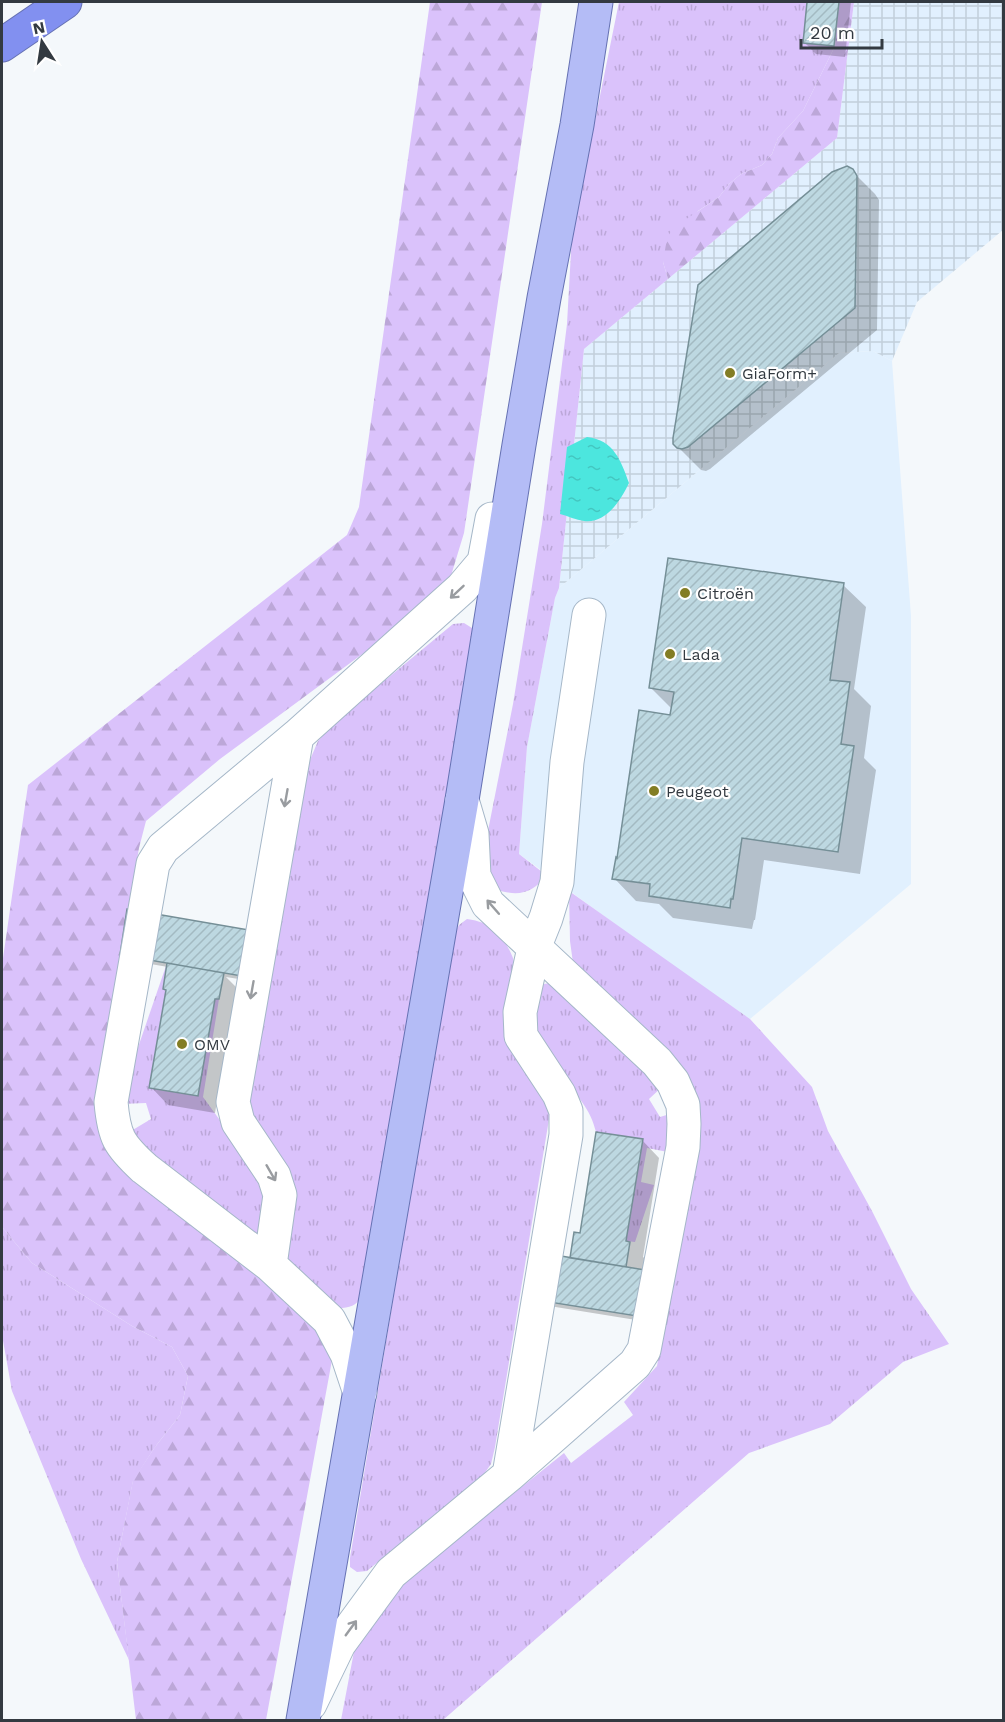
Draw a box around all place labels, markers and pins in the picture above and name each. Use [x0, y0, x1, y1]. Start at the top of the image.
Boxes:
place label: GiaForm+ [742, 364, 817, 383]
marker: GiaForm+ [723, 366, 737, 380]
place label: Citroën [697, 584, 754, 603]
marker: Citroën [678, 586, 692, 600]
place label: Lada [682, 645, 720, 664]
marker: Lada [663, 647, 677, 661]
place label: Peugeot [666, 782, 729, 801]
marker: Peugeot [647, 784, 661, 798]
place label: OMV [194, 1035, 230, 1054]
marker: OMV [175, 1037, 189, 1051]

